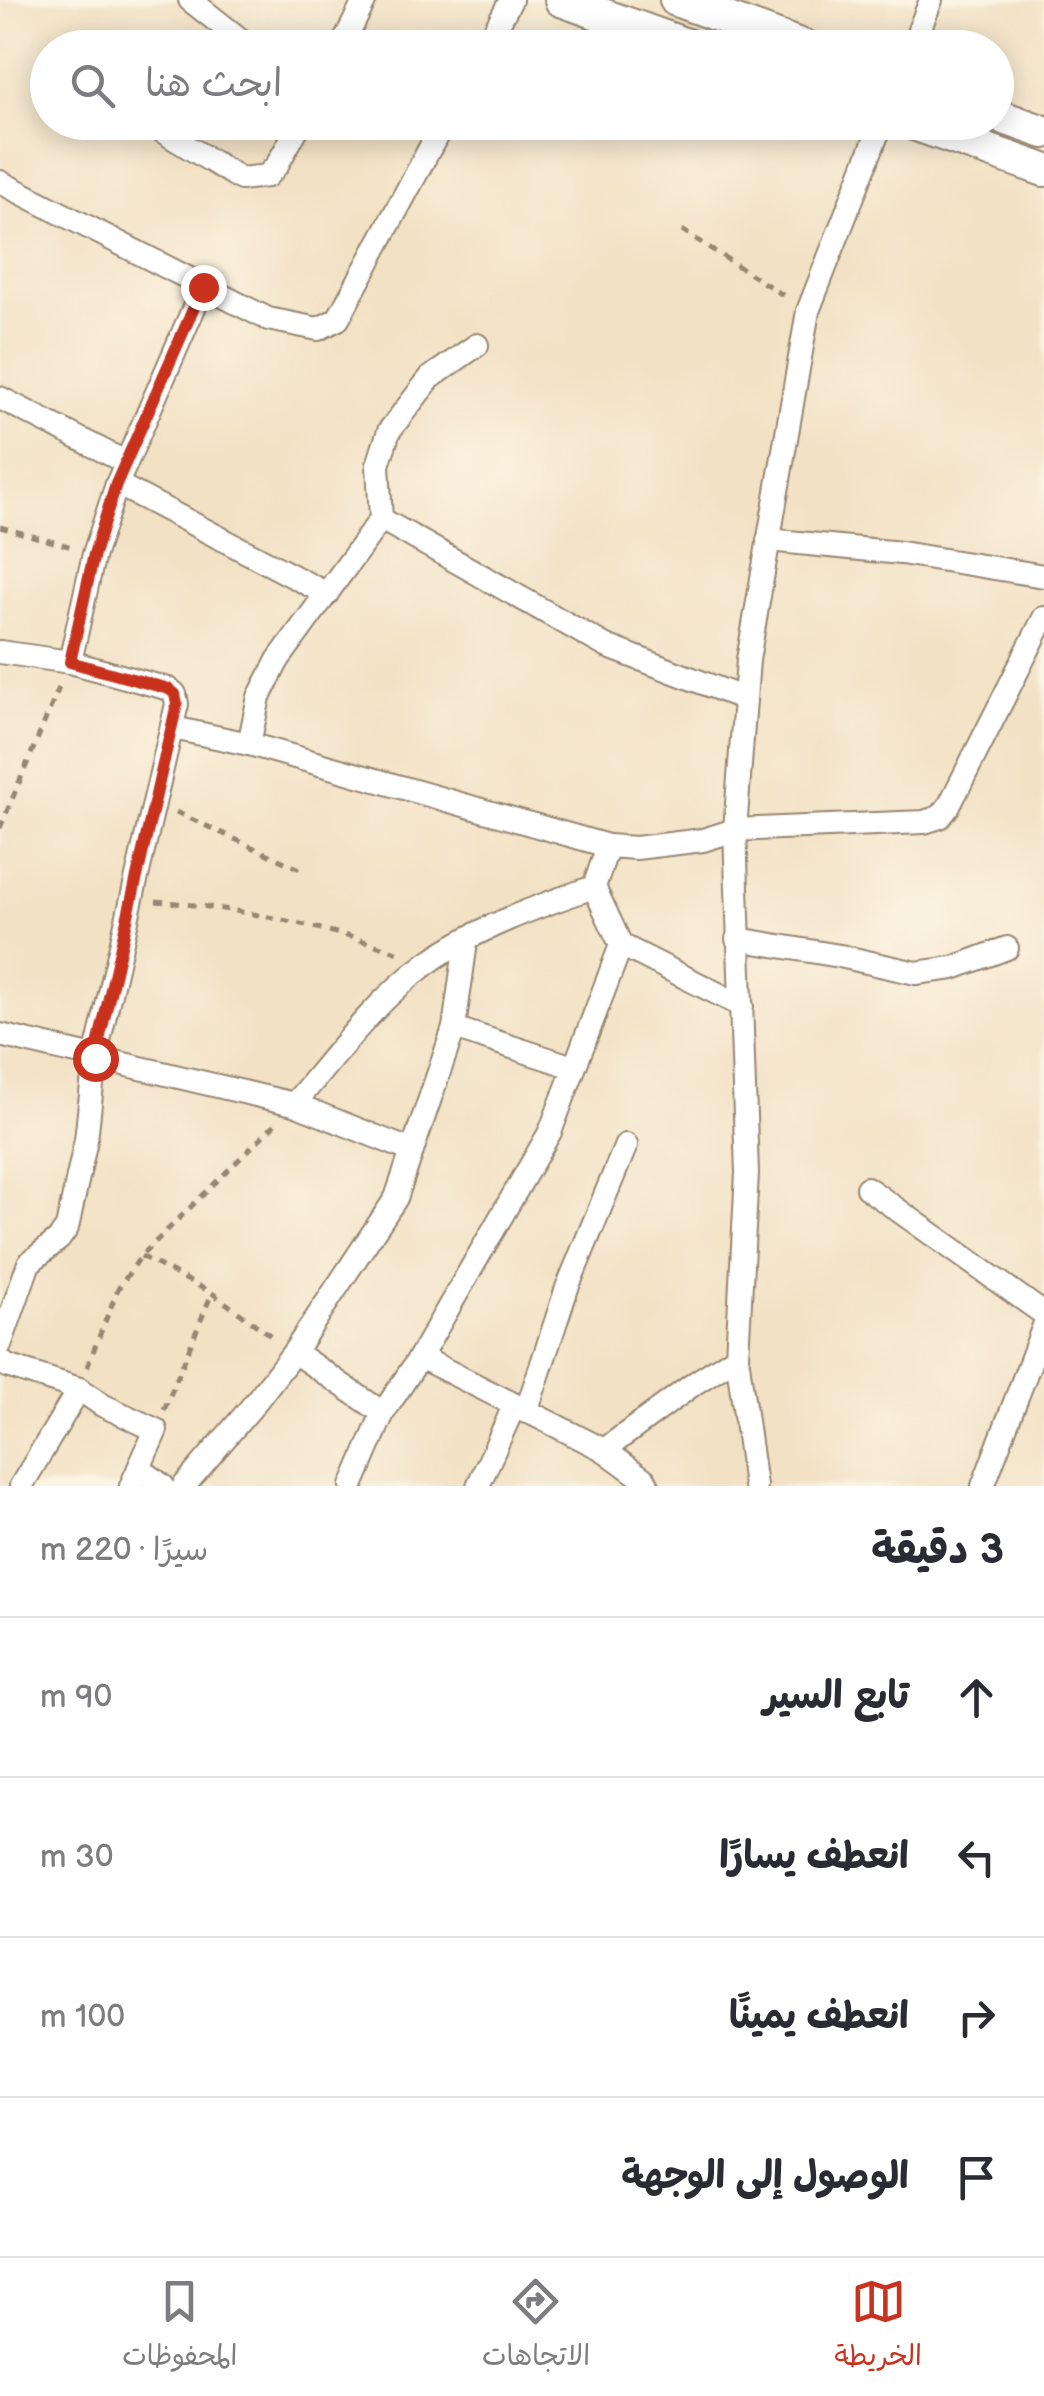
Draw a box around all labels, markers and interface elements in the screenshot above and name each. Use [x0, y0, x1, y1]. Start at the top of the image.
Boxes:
search box [30, 30, 1014, 140]
icon: search [65, 58, 120, 113]
text: ابحث هنا [145, 62, 282, 107]
route end [181, 265, 227, 311]
route start [73, 1036, 119, 1082]
text: 3 دقيقة [871, 1525, 1004, 1576]
text: سيرًا · 220 m [40, 1531, 208, 1570]
icon: ahead [949, 1670, 1004, 1725]
text: تابع السير [763, 1674, 909, 1719]
text: 90 m [40, 1678, 112, 1717]
icon: left [949, 1830, 1004, 1885]
text: انعطف يسارًا [719, 1834, 909, 1879]
text: 30 m [40, 1838, 114, 1877]
icon: right [949, 1990, 1004, 2045]
text: انعطف يمينًا [729, 1994, 909, 2039]
text: 100 m [40, 1998, 125, 2037]
icon: arrive [949, 2150, 1004, 2205]
text: الوصول إلى الوجهة [621, 2154, 909, 2199]
tab: المحفوظات [122, 2274, 238, 2380]
tab: الاتجاهات [482, 2274, 590, 2380]
tab: الخريطة [834, 2274, 922, 2380]

